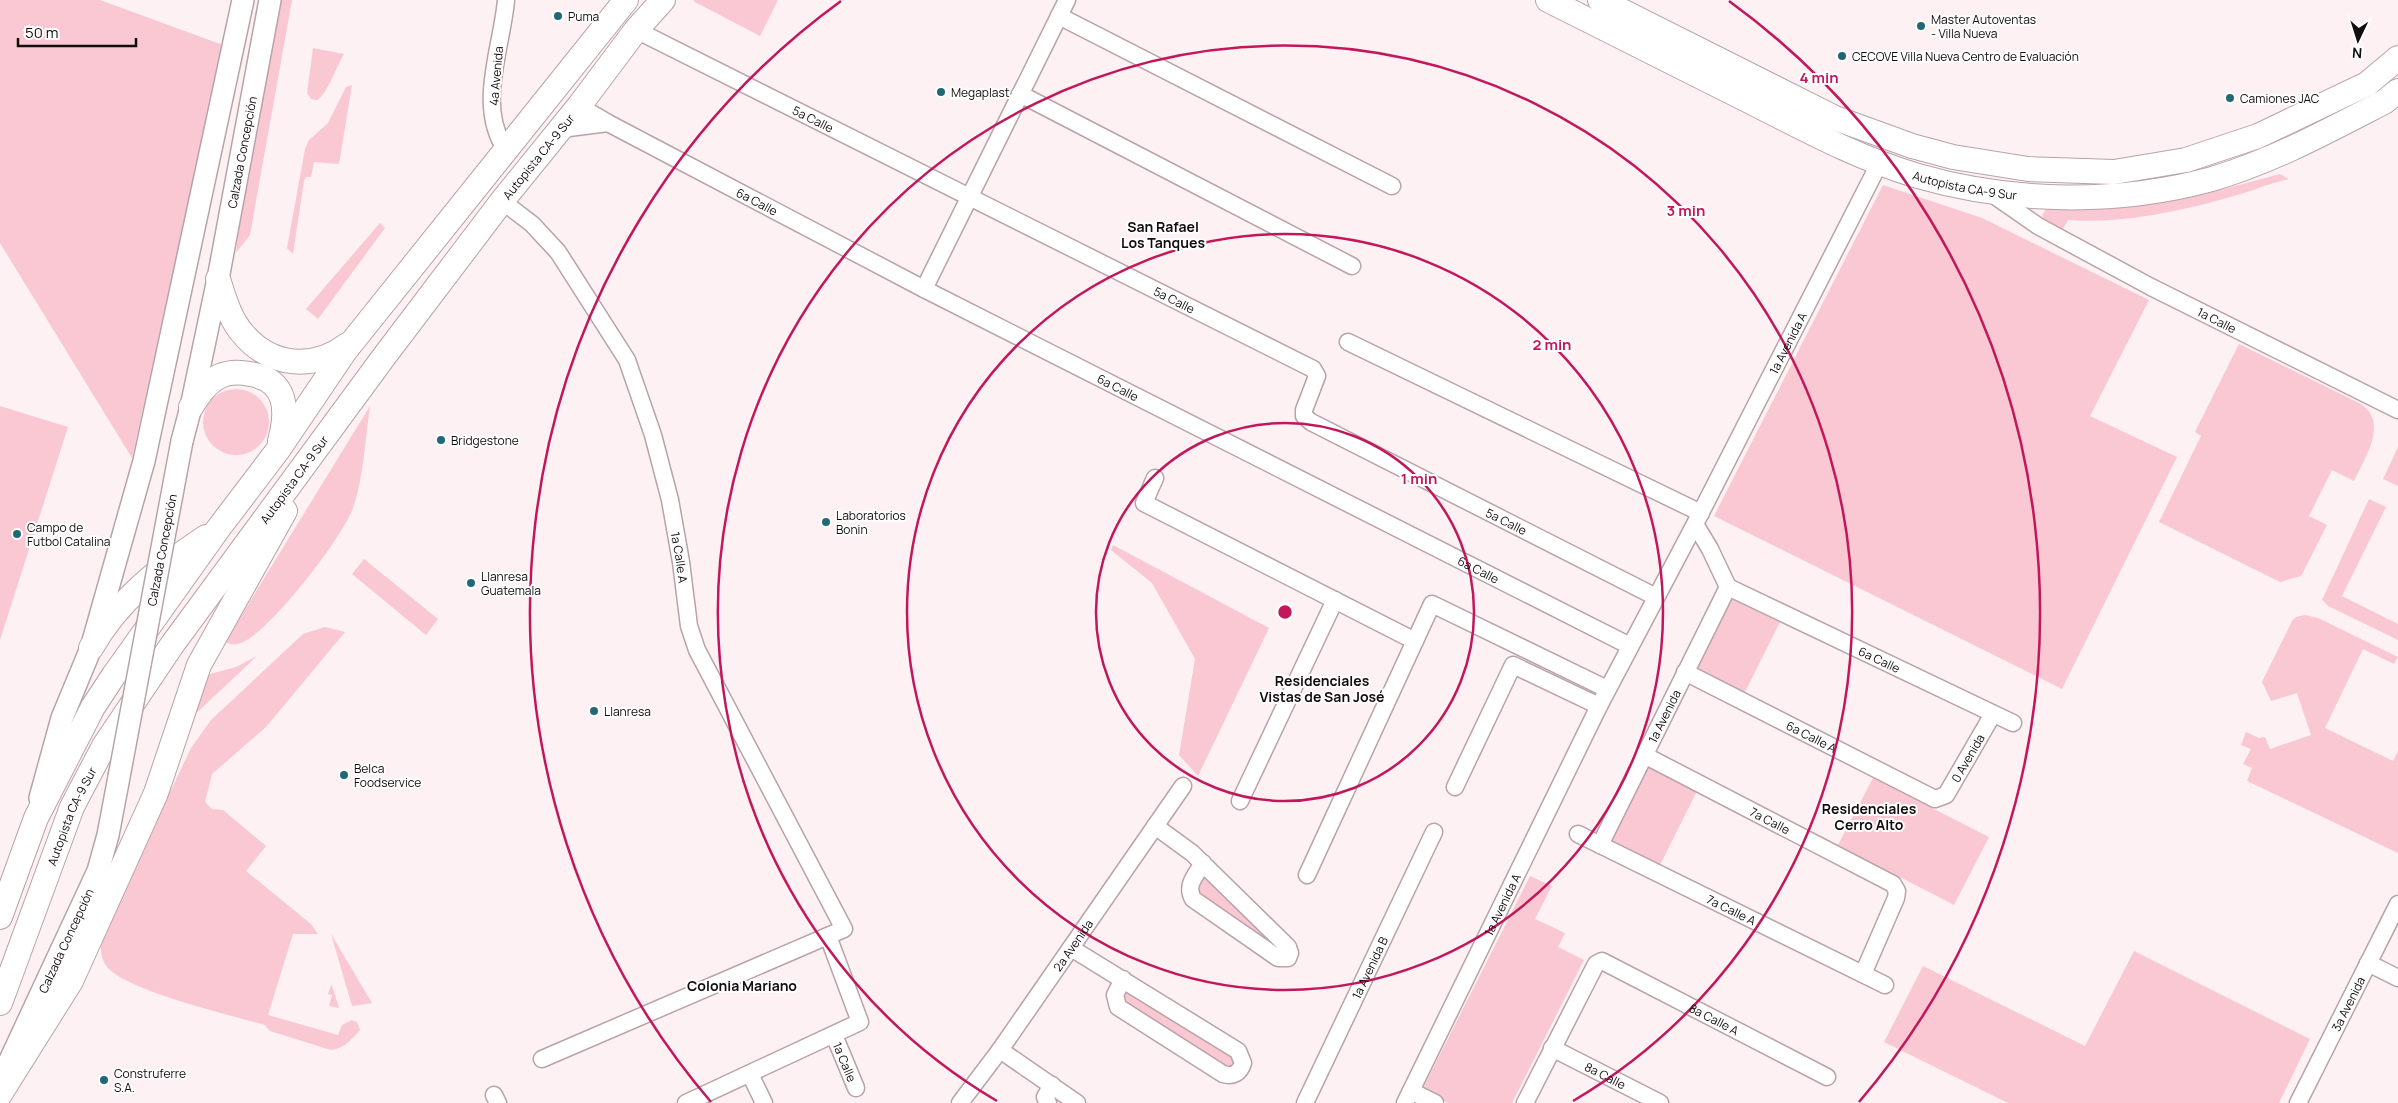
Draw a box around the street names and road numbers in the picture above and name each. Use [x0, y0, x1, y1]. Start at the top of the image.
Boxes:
street label: 4a Avenida [485, 46, 507, 106]
street label: Calzada Concepción [223, 95, 260, 210]
street label: 5a Calle [790, 101, 836, 136]
street label: Autopista CA-9 Sur [498, 109, 578, 203]
street label: Autopista CA-9 Sur [1911, 166, 2018, 203]
street label: 6a Calle [733, 183, 781, 219]
street label: 5a Calle [1151, 282, 1198, 317]
street label: 1a Calle [2194, 303, 2239, 337]
street label: 1a Avenida A [1765, 309, 1811, 377]
street label: 6a Calle [1094, 370, 1142, 405]
street label: Autopista CA-9 Sur [256, 431, 332, 527]
street label: Calzada Concepción [143, 493, 180, 607]
street label: 5a Calle [1483, 504, 1530, 539]
street label: 1a Calle A [667, 530, 692, 584]
street label: 6a Calle [1455, 552, 1502, 587]
street label: 6a Calle [1856, 642, 1903, 677]
street label: 1a Avenida [1644, 687, 1684, 745]
street label: 6a Calle A [1783, 716, 1840, 756]
street label: 0 Avenida [1947, 731, 1988, 785]
street label: Autopista CA-9 Sur [43, 763, 100, 868]
street label: 7a Calle [1747, 803, 1793, 838]
street label: 1a Avenida A [1480, 870, 1525, 938]
street label: Calzada Concepción [34, 886, 97, 996]
street label: 7a Calle A [1704, 890, 1759, 929]
street label: 2a Avenida [1049, 916, 1097, 974]
street label: 1a Avenida B [1347, 934, 1392, 1002]
street label: 3a Avenida [2327, 974, 2369, 1034]
street label: 8a Calle A [1686, 999, 1742, 1039]
street label: 1a Calle [829, 1039, 861, 1084]
street label: 8a Calle [1582, 1058, 1629, 1093]

